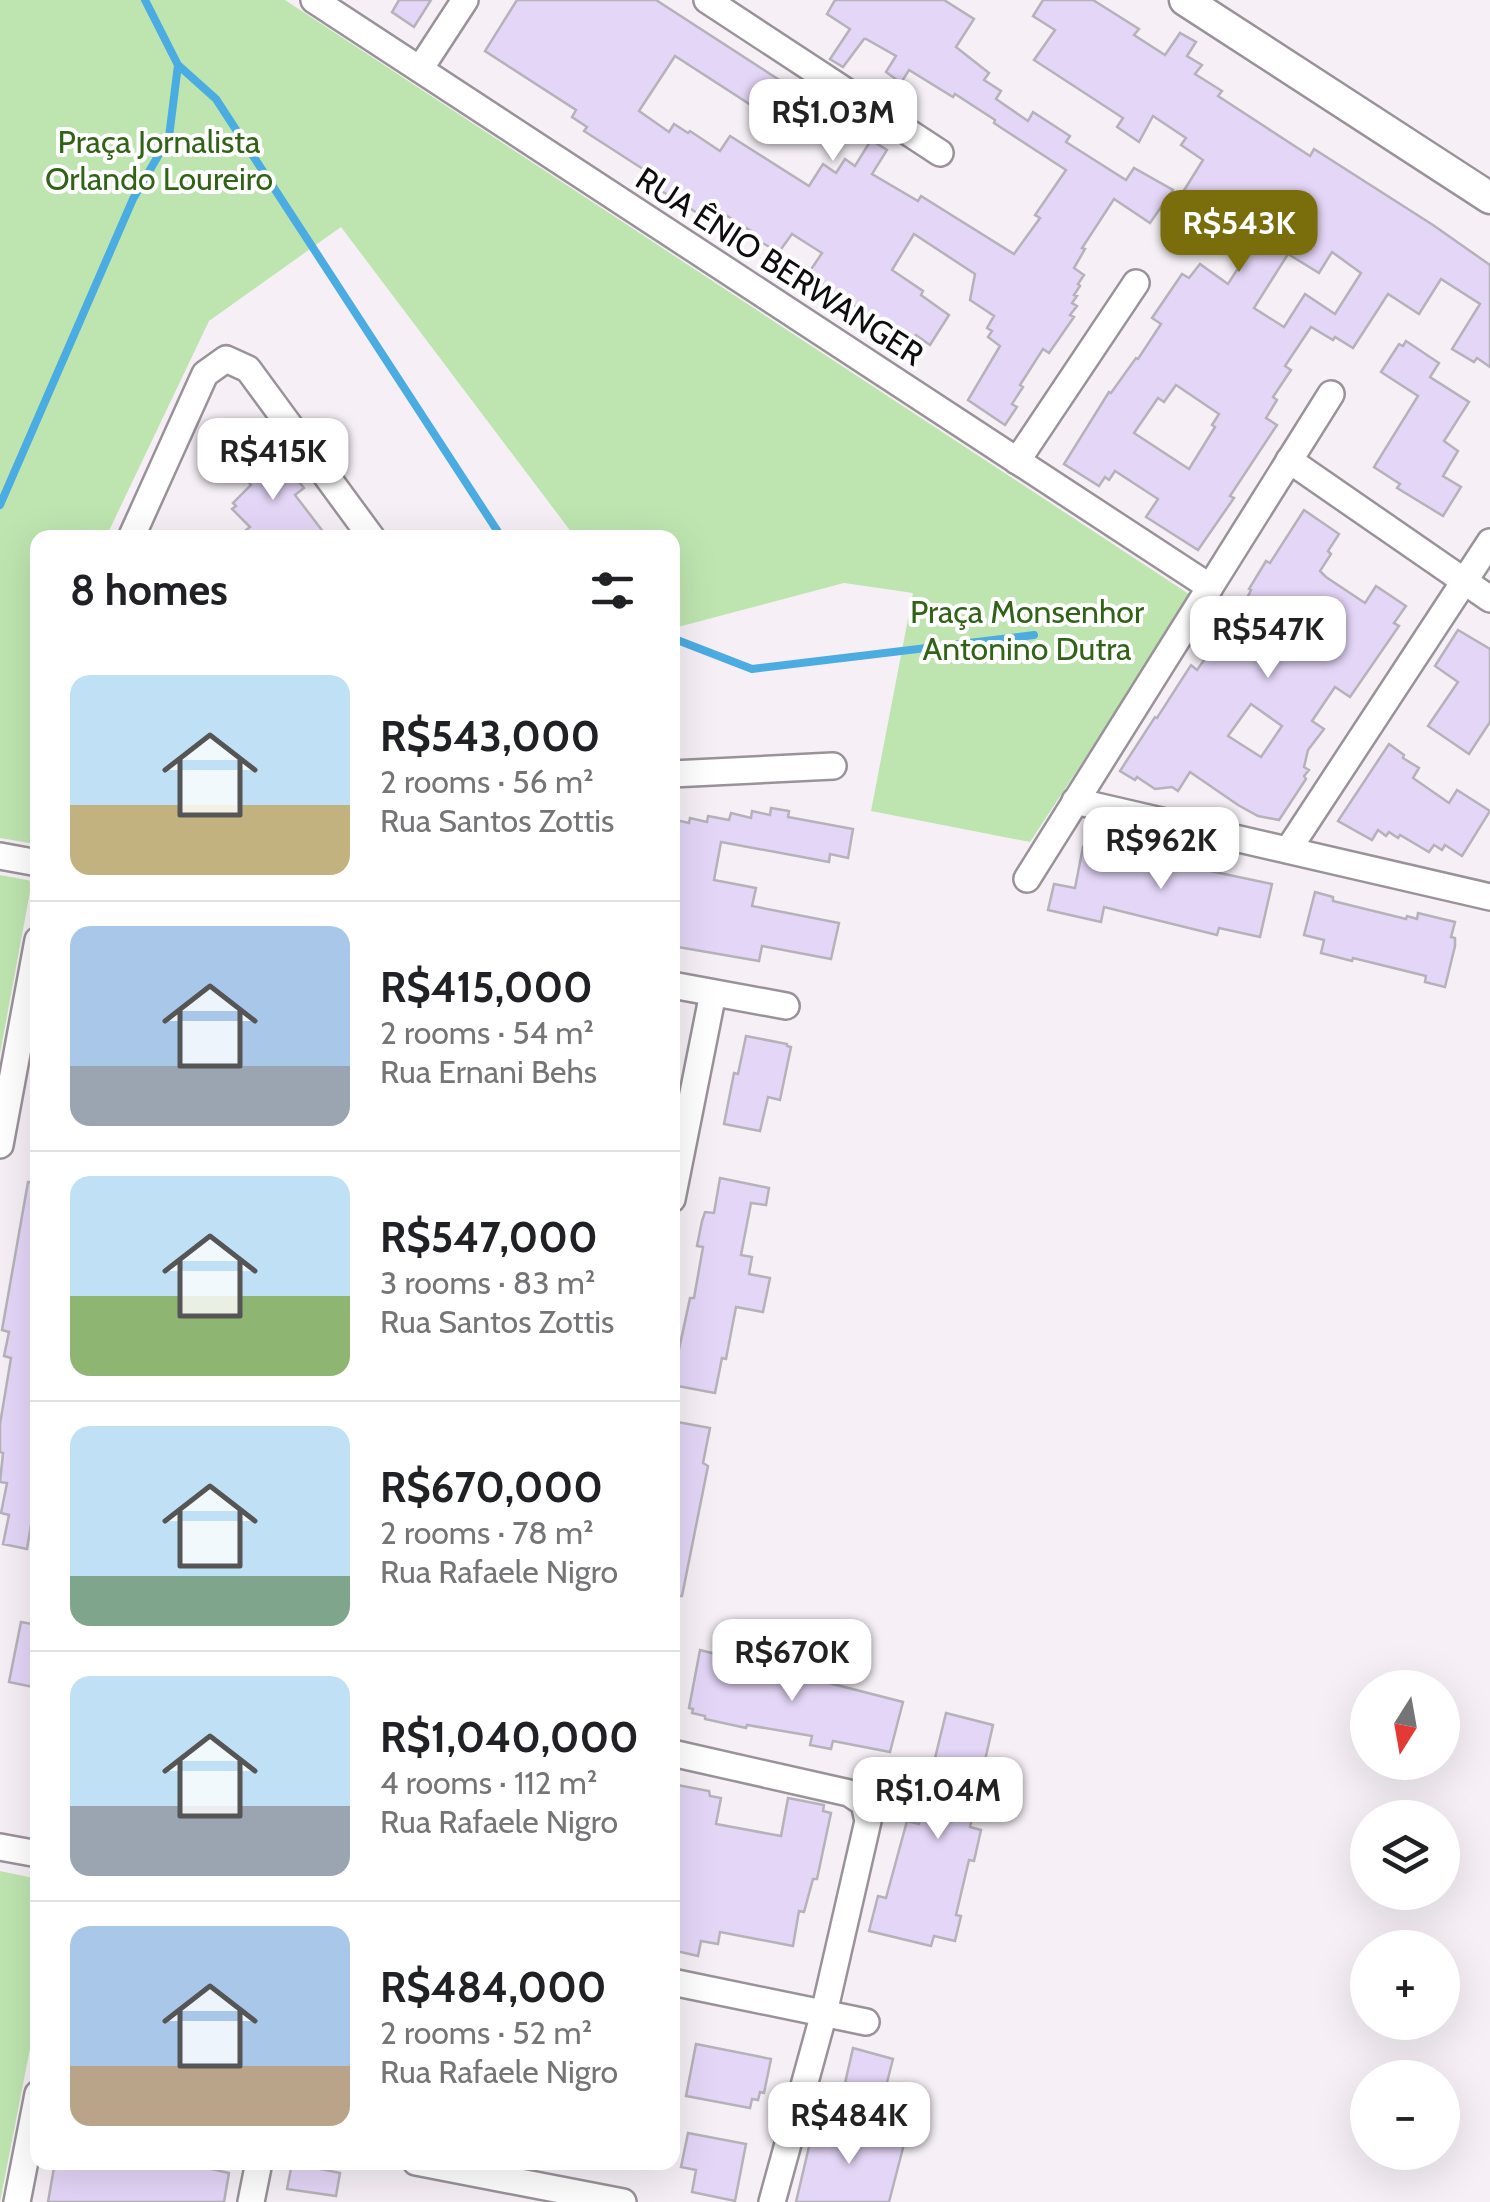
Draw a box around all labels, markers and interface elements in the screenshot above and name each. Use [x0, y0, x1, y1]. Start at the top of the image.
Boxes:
pin: R$1.03M [741, 79, 925, 164]
text: R$1.03M [771, 92, 895, 131]
park label: Praça Jornalista Orlando Loureiro [45, 122, 273, 198]
street label: RUA ÊNIO BERWANGER [629, 158, 931, 374]
pin: R$543K [1158, 190, 1320, 275]
text: R$543K [1183, 203, 1295, 242]
pin: R$415K [192, 418, 354, 503]
text: R$415K [219, 431, 327, 470]
icon: filters [585, 563, 640, 618]
text: 8 homes [70, 564, 228, 616]
park label: Praça Monsenhor Antonino Dutra [910, 592, 1145, 668]
pin: R$547K [1187, 596, 1349, 681]
text: R$547K [1212, 609, 1324, 648]
text: R$543,000 [380, 710, 600, 762]
icon: home [150, 715, 270, 835]
text: 2 rooms · 56 m² [380, 762, 594, 801]
text: Rua Santos Zottis [380, 801, 614, 840]
pin: R$962K [1080, 807, 1242, 892]
text: R$962K [1105, 820, 1217, 859]
text: R$415,000 [380, 961, 593, 1013]
icon: home [150, 966, 270, 1086]
text: 2 rooms · 54 m² [380, 1013, 594, 1052]
text: Rua Ernani Behs [380, 1052, 597, 1091]
text: R$547,000 [380, 1211, 598, 1263]
icon: home [150, 1216, 270, 1336]
text: 3 rooms · 83 m² [380, 1263, 595, 1302]
text: Rua Santos Zottis [380, 1302, 614, 1341]
text: R$670,000 [380, 1461, 603, 1513]
icon: home [150, 1466, 270, 1586]
text: 2 rooms · 78 m² [380, 1513, 594, 1552]
text: Rua Rafaele Nigro [380, 1552, 618, 1591]
pin: R$670K [711, 1619, 873, 1704]
text: R$670K [734, 1632, 850, 1671]
north arrow [1350, 1670, 1460, 1780]
map controls [1350, 1670, 1460, 2170]
text: R$1,040,000 [380, 1711, 639, 1763]
icon: home [150, 1716, 270, 1836]
pin: R$1.04M [846, 1757, 1030, 1842]
text: 4 rooms · 112 m² [380, 1763, 597, 1802]
text: R$1.04M [875, 1770, 1001, 1809]
button: layers [1350, 1800, 1460, 1910]
text: Rua Rafaele Nigro [380, 1802, 618, 1841]
button: + [1350, 1930, 1460, 2040]
text: R$484,000 [380, 1961, 607, 2013]
icon: home [150, 1966, 270, 2086]
text: 2 rooms · 52 m² [380, 2013, 592, 2052]
text: Rua Rafaele Nigro [380, 2052, 618, 2091]
button: − [1350, 2060, 1460, 2170]
pin: R$484K [768, 2082, 930, 2167]
text: R$484K [790, 2095, 908, 2134]

